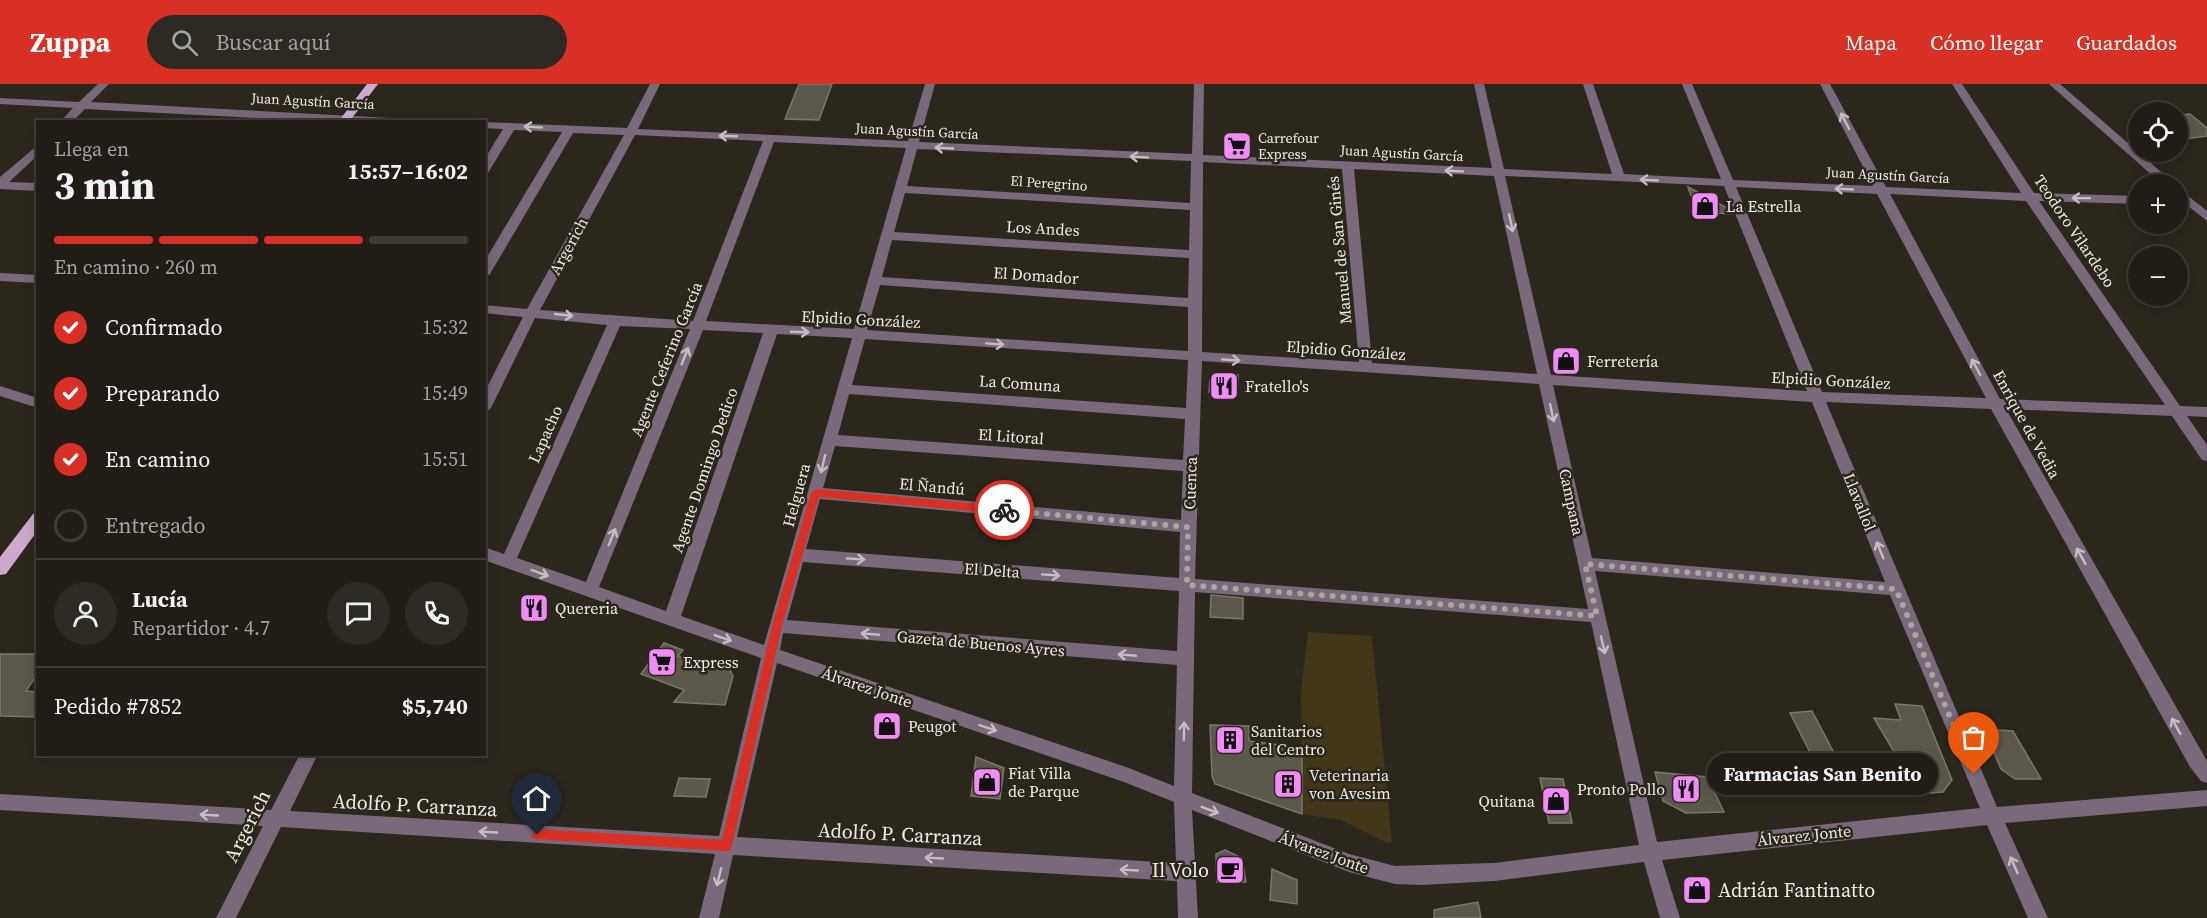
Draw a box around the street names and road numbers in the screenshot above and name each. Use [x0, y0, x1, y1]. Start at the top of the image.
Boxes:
street label: Juan Agustín García [250, 88, 376, 114]
street label: Juan Agustín García [854, 118, 980, 144]
street label: Juan Agustín García [1339, 140, 1465, 166]
street label: Juan Agustín García [1825, 162, 1951, 188]
street label: El Peregrino [1010, 170, 1089, 196]
street label: Teodoro Vilardebo [2029, 170, 2121, 292]
street label: Manuel de San Ginés [1322, 175, 1356, 325]
street label: Argerich [543, 213, 593, 279]
street label: Los Andes [1006, 215, 1080, 241]
street label: El Domador [993, 261, 1080, 289]
street label: Agente Ceferino García [625, 277, 707, 440]
street label: Elpidio González [801, 305, 921, 333]
street label: Elpidio González [1286, 335, 1406, 365]
street label: Elpidio González [1771, 366, 1891, 394]
street label: Enrique de Vedia [1988, 366, 2066, 483]
street label: La Comuna [978, 369, 1062, 397]
street label: Agente Domingo Dedico [665, 384, 743, 555]
street label: Lapacho [523, 402, 568, 466]
street label: El Litoral [977, 423, 1045, 449]
street label: Cuenca [1178, 455, 1202, 510]
street label: Helguera [777, 460, 815, 529]
street label: Campana [1554, 467, 1590, 538]
street label: Llavallol [1838, 470, 1882, 535]
street label: El Ñandú [898, 472, 966, 500]
street label: El Delta [963, 557, 1021, 583]
street label: Gazeta de Buenos Ayres [896, 625, 1066, 661]
street label: Álvarez Jonte [819, 661, 915, 713]
street label: Argerich [217, 785, 277, 867]
street label: Adolfo P. Carranza [332, 787, 499, 823]
street label: Adolfo P. Carranza [817, 816, 984, 852]
street label: Álvarez Jonte [1756, 819, 1852, 851]
street label: Álvarez Jonte [1276, 826, 1372, 878]

